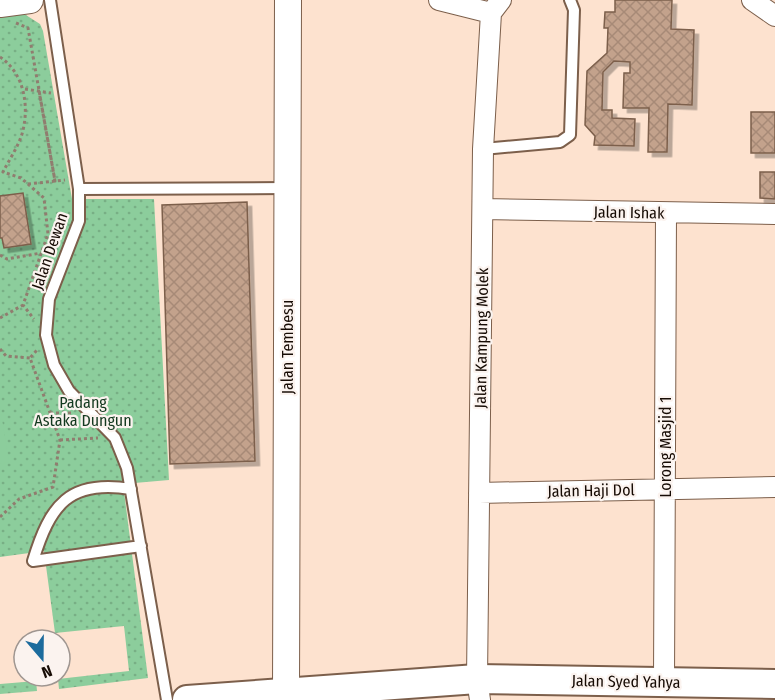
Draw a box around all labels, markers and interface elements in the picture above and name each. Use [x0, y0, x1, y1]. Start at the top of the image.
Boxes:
street label: Jalan Ishak [593, 202, 665, 223]
street label: Jalan Dewan [27, 210, 71, 292]
street label: Jalan Kampung Molek [471, 267, 492, 408]
street label: Jalan Tembesu [278, 300, 297, 394]
park label: Padang Astaka Dungun [34, 393, 132, 430]
street label: Lorong Masjid 1 [656, 397, 675, 498]
street label: Jalan Haji Dol [547, 480, 635, 501]
north arrow [12, 628, 72, 688]
text: N [39, 661, 55, 682]
street label: Jalan Syed Yahya [571, 671, 681, 692]

